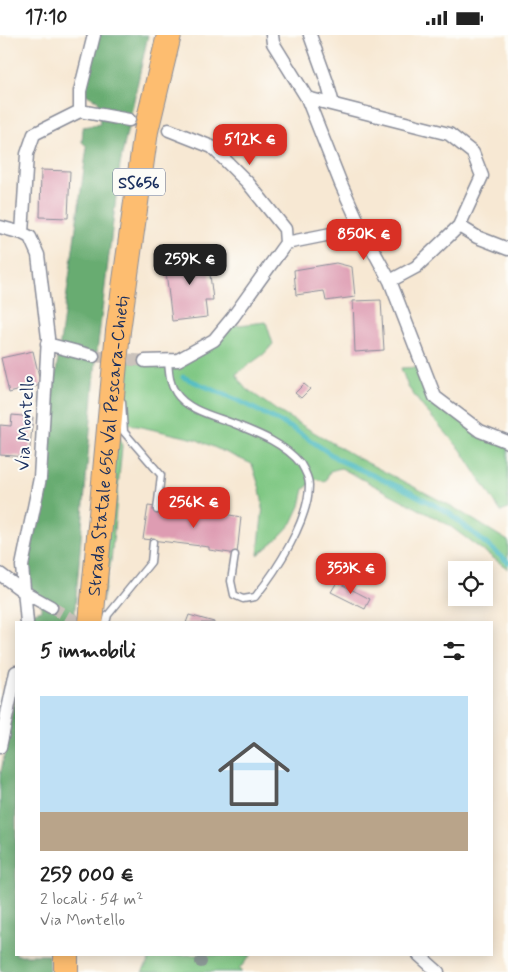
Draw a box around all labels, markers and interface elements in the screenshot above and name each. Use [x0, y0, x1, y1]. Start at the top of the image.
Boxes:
text: 17:10 [25, 5, 67, 30]
pin: 512K € [209, 123, 291, 166]
text: 512K € [224, 129, 276, 150]
road number: SS656 [113, 169, 165, 195]
pin: 850K € [323, 219, 405, 261]
text: 850K € [337, 224, 391, 245]
pin: 259K € [149, 243, 231, 286]
text: 259K € [165, 249, 215, 270]
street label: Strada Statale 656 Val Pescara-Chieti [83, 294, 136, 597]
street label: Via Montello [12, 375, 40, 471]
pin: 256K € [153, 487, 235, 529]
text: 256K € [169, 492, 219, 513]
pin: 353K € [310, 553, 392, 595]
text: 353K € [327, 558, 375, 579]
map controls [448, 561, 493, 606]
button: locate [448, 561, 493, 606]
text: 5 immobili [40, 637, 136, 665]
icon: filters [440, 637, 468, 665]
icon: home [209, 729, 299, 819]
text: 259 000 € [40, 861, 134, 889]
text: 2 locali · 54 m² [40, 889, 143, 910]
text: Via Montello [40, 910, 125, 931]

